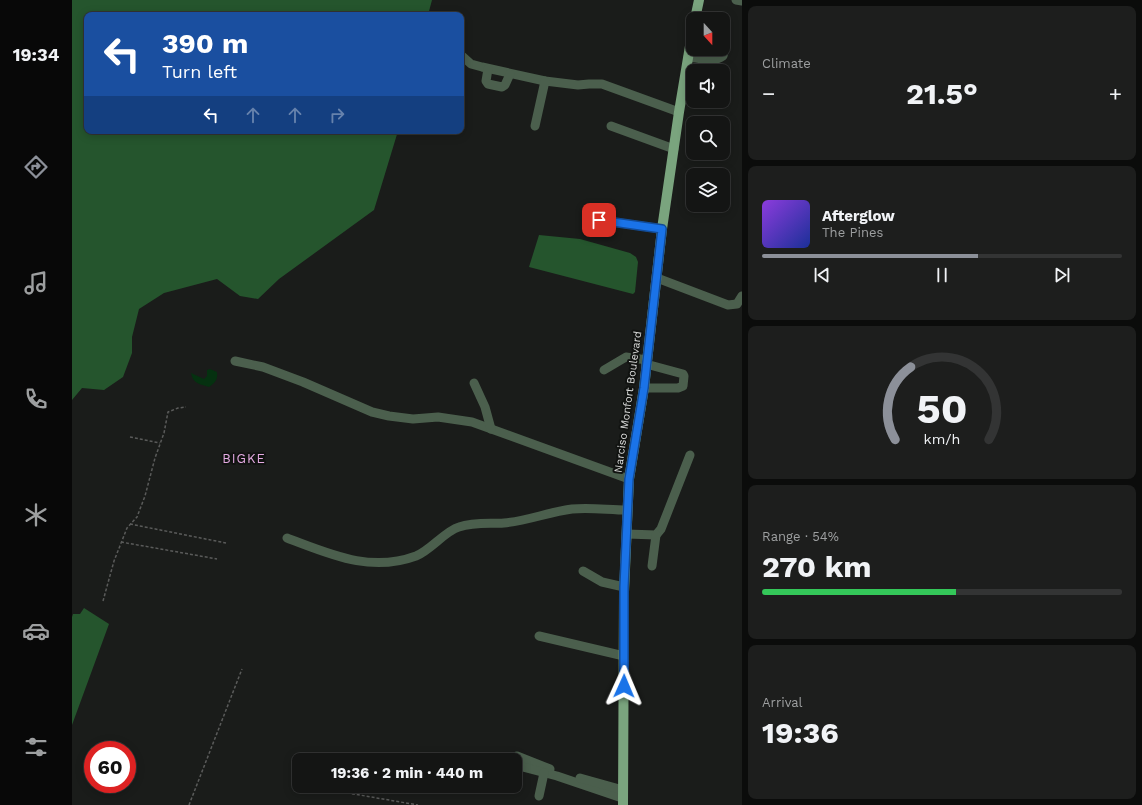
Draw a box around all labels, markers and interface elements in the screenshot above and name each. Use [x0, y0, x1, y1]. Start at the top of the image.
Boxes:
north arrow [686, 12, 730, 56]
map controls [686, 12, 730, 212]
text: 390 m [162, 27, 248, 60]
icon: left [96, 28, 148, 80]
text: 19:34 [13, 44, 59, 65]
text: Climate [762, 56, 811, 71]
text: Turn left [162, 61, 237, 82]
button: sound [686, 64, 730, 108]
text: 21.5° [906, 76, 978, 111]
text: − [762, 81, 775, 106]
text: + [1109, 81, 1122, 106]
icon: left [200, 104, 222, 126]
icon: ahead [242, 104, 264, 126]
icon: ahead [284, 104, 306, 126]
icon: right [326, 104, 348, 126]
button: search [686, 116, 730, 160]
icon: directions [22, 153, 50, 181]
button: layers [686, 168, 730, 212]
pin [582, 203, 616, 237]
text: Afterglow [822, 207, 895, 225]
icon: arrive [588, 209, 610, 231]
text: The Pines [822, 225, 883, 240]
icon: previous [811, 264, 833, 286]
icon: pause [931, 264, 953, 286]
icon: next [1051, 264, 1073, 286]
icon: music [22, 269, 50, 297]
street label: Narciso Monfort Boulevard [612, 330, 644, 474]
text: 50 [916, 384, 968, 433]
icon: phone [22, 385, 50, 413]
text: km/h [924, 431, 960, 447]
district label: BIGKE [222, 451, 266, 466]
icon: climate [22, 501, 50, 529]
text: Range · 54% [762, 529, 839, 544]
text: 270 km [762, 549, 872, 584]
icon: car [22, 617, 50, 645]
position arrow [603, 665, 645, 707]
text: Arrival [762, 695, 803, 710]
text: 19:36 [762, 715, 839, 750]
icon: filters [22, 733, 50, 761]
speed limit sign: 60 [84, 741, 136, 793]
text: 19:36 · 2 min · 440 m [331, 764, 483, 782]

